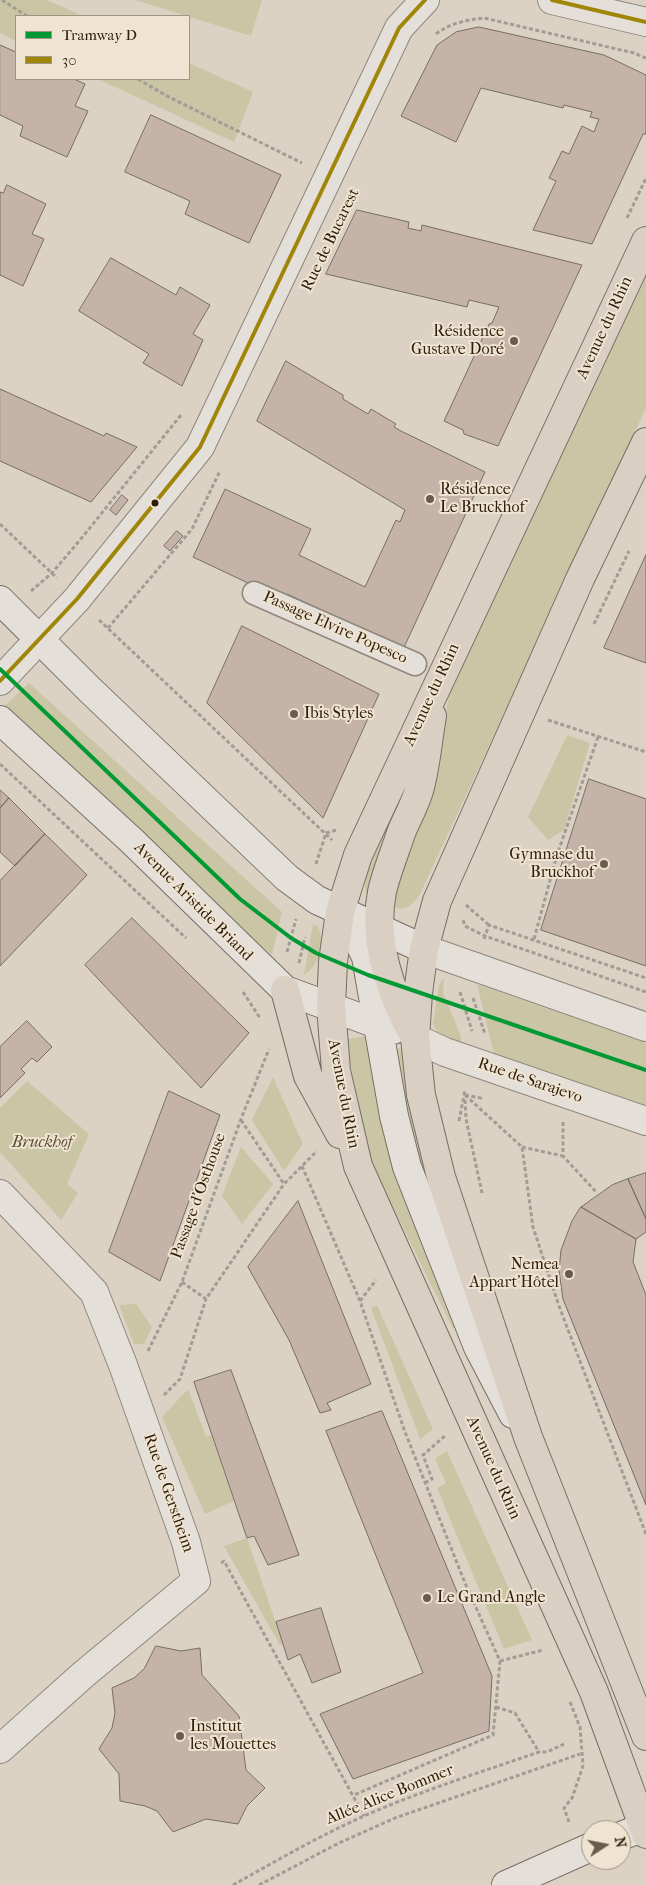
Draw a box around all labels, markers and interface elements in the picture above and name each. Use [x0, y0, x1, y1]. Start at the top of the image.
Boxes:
legend [15, 15, 190, 80]
text: Tramway D [62, 26, 137, 44]
text: 30 [62, 51, 76, 69]
street label: Rue de Bucarest [298, 186, 364, 294]
street label: Avenue du Rhin [573, 274, 637, 382]
place label: Résidence Gustave Doré [411, 322, 504, 360]
marker: Résidence Gustave Doré [508, 335, 520, 347]
place label: Résidence Le Bruckhof [440, 480, 525, 518]
marker: Résidence Le Bruckhof [424, 493, 436, 505]
unlabelled marker [150, 498, 160, 508]
street label: Passage Elvire Popesco [260, 588, 410, 668]
street label: Avenue du Rhin [400, 641, 464, 749]
place label: Ibis Styles [304, 704, 373, 724]
marker: Ibis Styles [288, 708, 300, 720]
street label: Avenue Aristide Briand [129, 838, 257, 966]
place label: Gymnase du Bruckhof [509, 845, 594, 883]
marker: Gymnase du Bruckhof [598, 858, 610, 870]
street label: Avenue du Rhin [323, 1038, 363, 1150]
street label: Rue de Sarajevo [475, 1054, 585, 1108]
street label: Passage d'Osthouse [167, 1131, 231, 1261]
park label: Bruckhof [12, 1133, 72, 1153]
place label: Nemea Appart'Hôtel [469, 1255, 559, 1293]
marker: Nemea Appart'Hôtel [563, 1268, 575, 1280]
street label: Avenue du Rhin [462, 1413, 524, 1523]
street label: Rue de Gerstheim [139, 1431, 197, 1555]
place label: Le Grand Angle [437, 1588, 545, 1608]
marker: Le Grand Angle [421, 1592, 433, 1604]
place label: Institut les Mouettes [190, 1717, 276, 1755]
marker: Institut les Mouettes [174, 1730, 186, 1742]
street label: Allée Alice Bommer [323, 1761, 457, 1829]
north arrow [581, 1820, 631, 1870]
text: N [611, 1835, 630, 1849]

